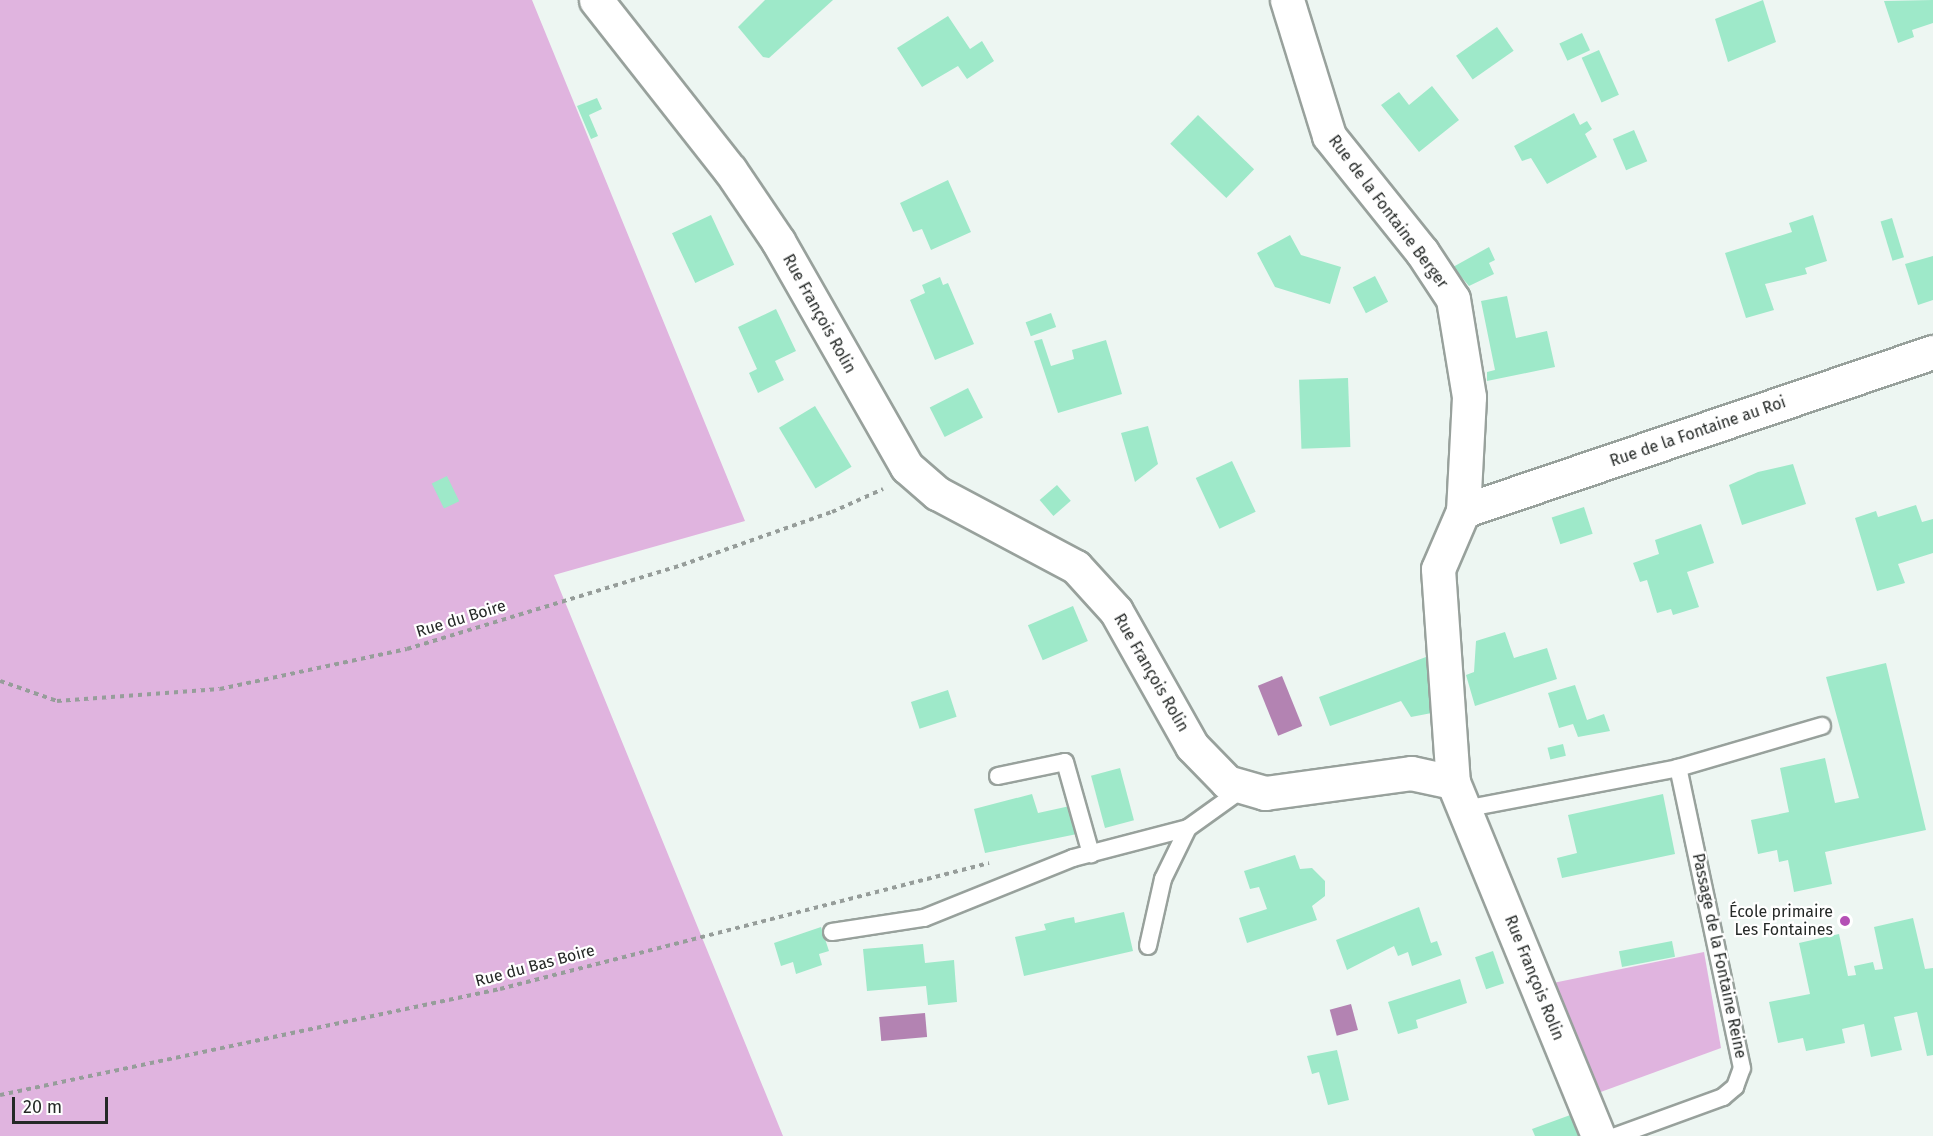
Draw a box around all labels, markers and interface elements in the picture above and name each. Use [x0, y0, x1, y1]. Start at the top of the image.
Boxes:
street label: Rue de la Fontaine Berger [1324, 132, 1452, 292]
street label: Rue François Rolin [778, 251, 860, 377]
street label: Rue de la Fontaine au Roi [1608, 393, 1788, 471]
street label: Rue du Boire [414, 596, 508, 642]
street label: Rue François Rolin [1109, 611, 1193, 735]
street label: Passage de la Fontaine Reine [1688, 852, 1750, 1060]
place label: École primaire Les Fontaines [1729, 902, 1833, 940]
street label: Rue François Rolin [1500, 913, 1568, 1043]
marker: École primaire Les Fontaines [1838, 914, 1852, 928]
street label: Rue du Bas Boire [473, 941, 597, 991]
scale bar [15, 1085, 111, 1123]
text: 20 m [23, 1096, 62, 1118]

